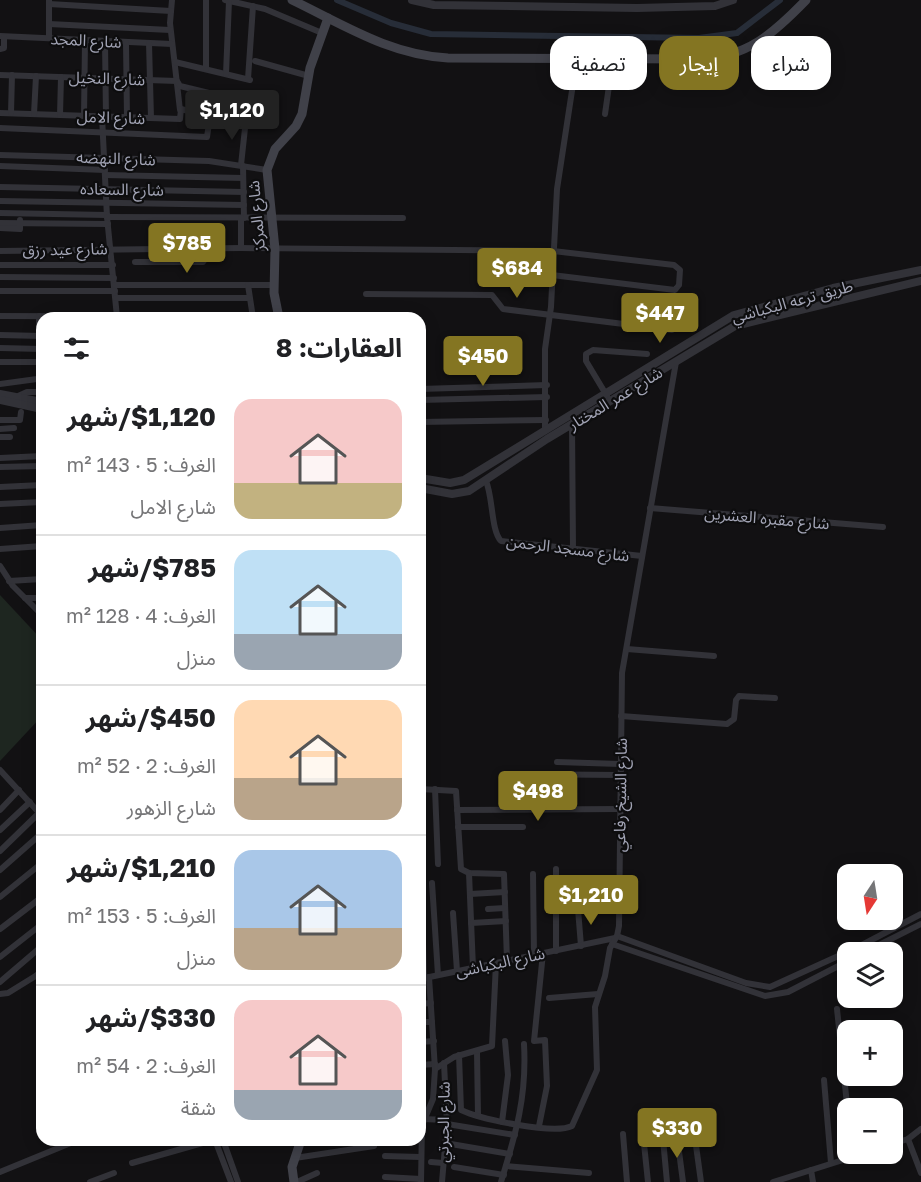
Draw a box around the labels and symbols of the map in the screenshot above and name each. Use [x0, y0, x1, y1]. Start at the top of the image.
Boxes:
street label: شارع المجد [50, 28, 122, 55]
street label: شارع النخيل [68, 67, 146, 92]
pin: $1,120 [183, 90, 281, 141]
street label: شارع الامل [76, 106, 146, 131]
street label: شارع النهضه [76, 147, 156, 172]
street label: شارع السعاده [80, 178, 164, 203]
street label: شارع المركز [243, 179, 272, 253]
pin: $785 [151, 223, 223, 274]
street label: شارع عيد رزق [22, 238, 108, 263]
pin: $684 [481, 248, 553, 299]
street label: طريق ترعه البكباشي [729, 275, 856, 329]
pin: $447 [624, 293, 696, 344]
pin: $450 [447, 336, 519, 387]
street label: شارع عمر المختار [563, 362, 667, 437]
street label: شارع مقبره العشرين [703, 503, 830, 536]
street label: شارع مسجد الرحمن [505, 531, 631, 568]
street label: شارع الشيخ رفاعي [609, 738, 634, 852]
pin: $498 [502, 771, 574, 822]
north arrow [837, 864, 903, 930]
pin: $1,210 [542, 875, 640, 926]
street label: شارع البكباشى [453, 943, 547, 984]
street label: شارع الجبرتي [432, 1081, 457, 1163]
pin: $330 [641, 1108, 713, 1159]

